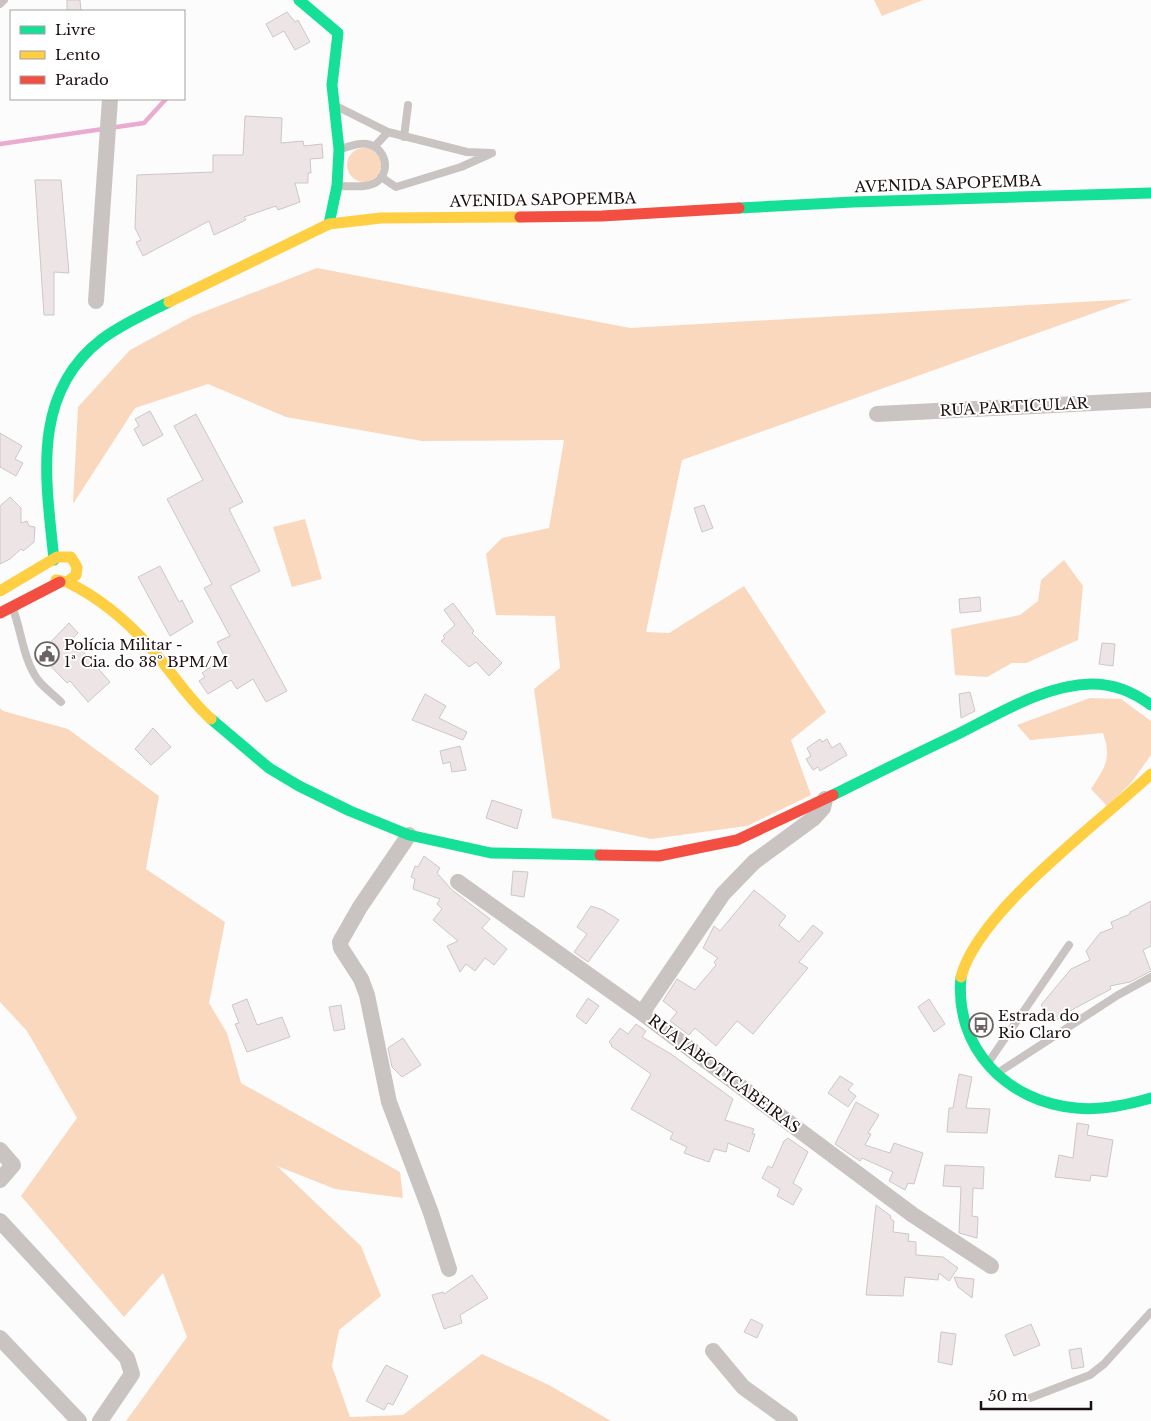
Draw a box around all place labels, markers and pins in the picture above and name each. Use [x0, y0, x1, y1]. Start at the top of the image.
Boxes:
place label: Polícia Militar - 1ª Cia. do 38º BPM/M [64, 635, 228, 671]
public building icon: Polícia Militar - 1ª Cia. do 38º BPM/M [34, 641, 60, 667]
place label: Estrada do Rio Claro [998, 1006, 1080, 1042]
bus stop icon: Estrada do Rio Claro [968, 1012, 994, 1038]

